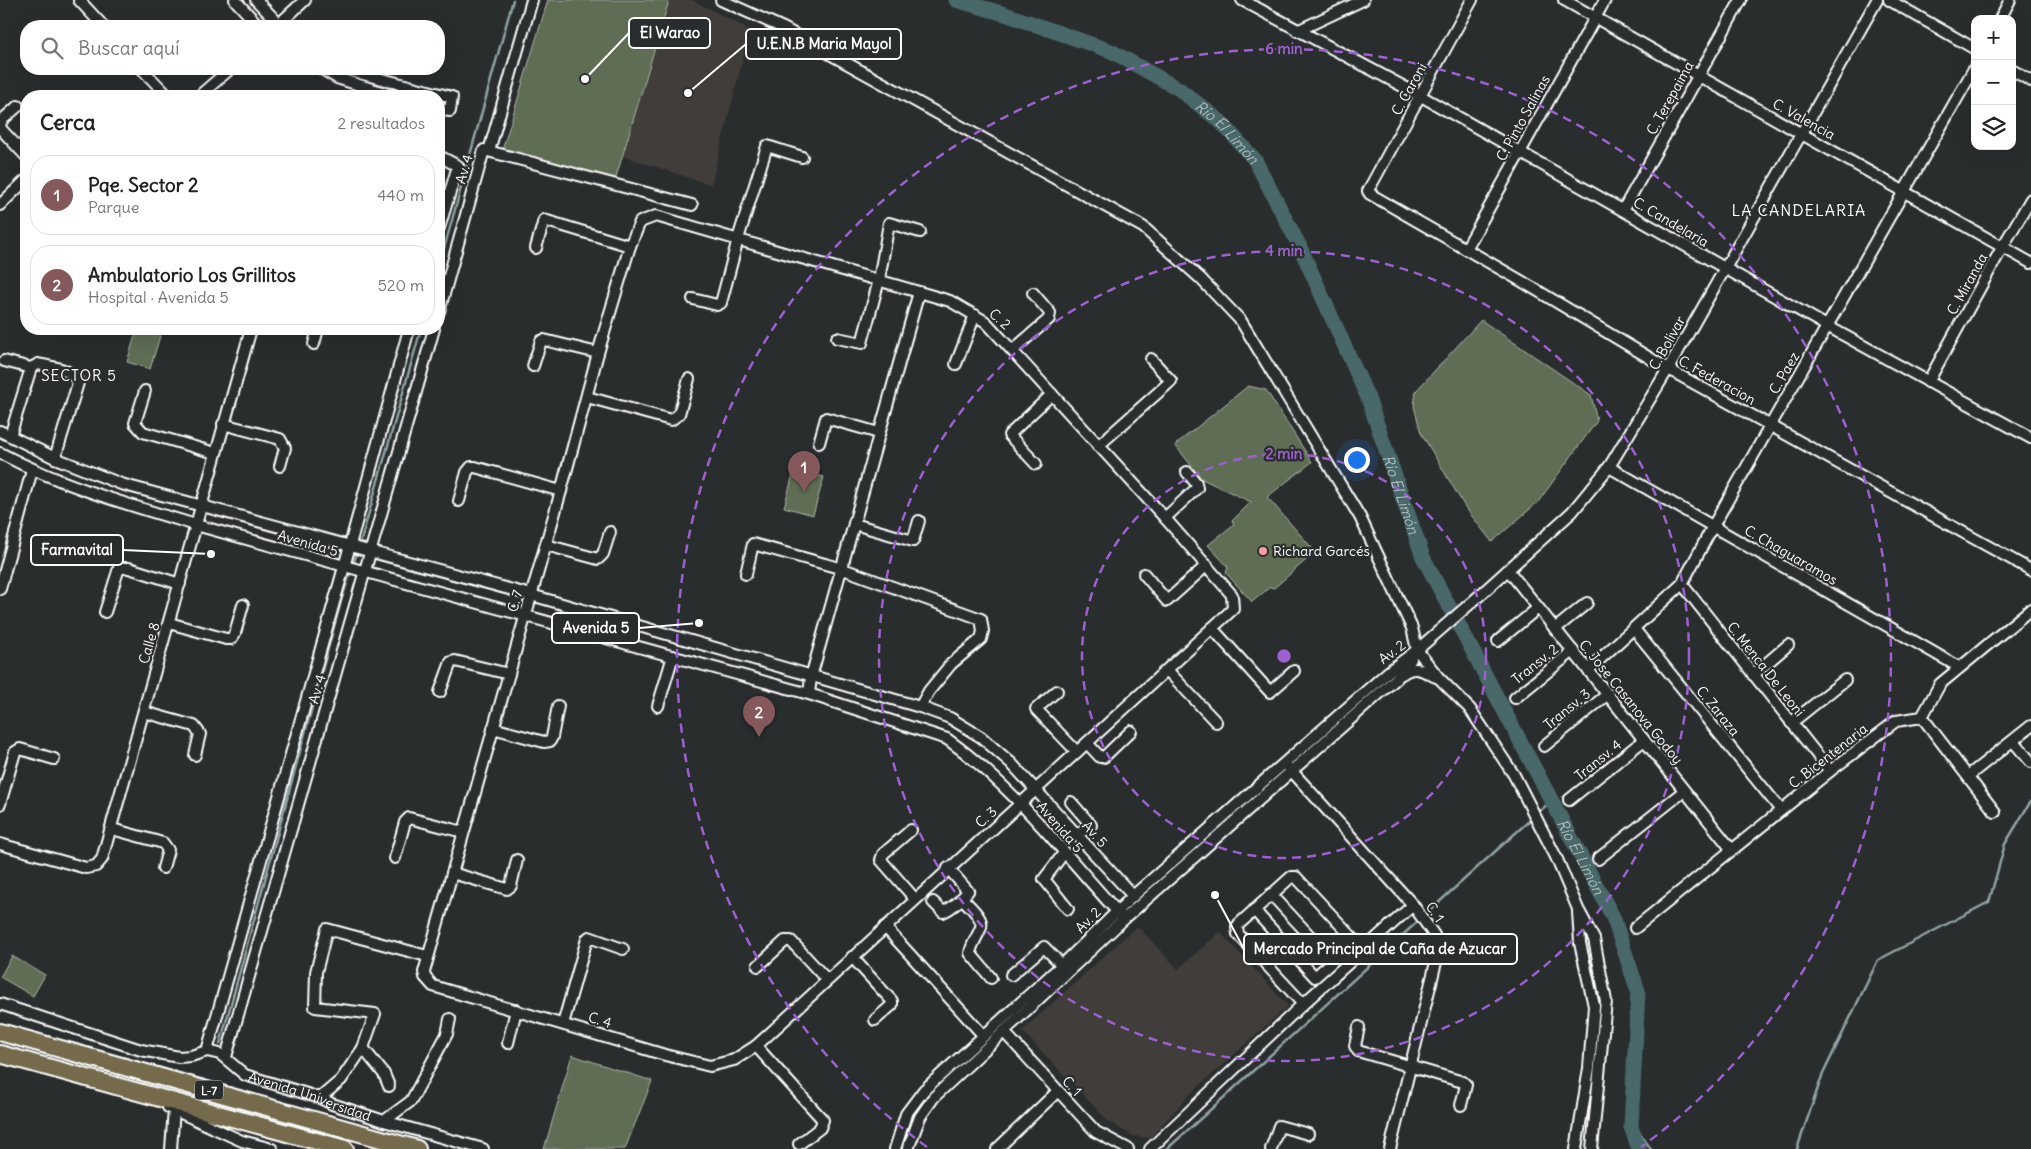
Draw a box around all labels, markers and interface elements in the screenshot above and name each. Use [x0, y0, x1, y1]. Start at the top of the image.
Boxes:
map controls [1971, 15, 2016, 150]
button: + [1971, 15, 2016, 60]
callout: El Warao [629, 18, 710, 48]
search box [20, 20, 445, 75]
text: El Warao [640, 23, 701, 42]
callout: U.E.N.B Maria Mayol [746, 29, 901, 59]
icon: search [38, 34, 66, 62]
text: U.E.N.B Maria Mayol [756, 34, 892, 54]
text: Buscar aquí [78, 36, 179, 60]
text: 6 min [1265, 39, 1303, 58]
street label: C. Terepaima [1642, 58, 1698, 138]
street label: C. Caroni [1387, 60, 1431, 118]
button: − [1971, 60, 2016, 105]
street label: C. Pinto Salinas [1492, 72, 1554, 164]
street label: C. Valencia [1770, 94, 1838, 144]
water label: Río El Limón [1192, 96, 1263, 168]
button: layers [1971, 105, 2016, 150]
text: Cerca [40, 109, 95, 136]
text: 2 resultados [337, 113, 425, 133]
street label: Av. 4 [451, 152, 477, 186]
text: Pqe. Sector 2 [88, 173, 198, 197]
text: 1 [54, 185, 60, 205]
text: 440 m [377, 185, 424, 205]
street label: C. Candelaria [1630, 193, 1712, 251]
text: Parque [88, 197, 139, 217]
district label: LA CANDELARIA [1732, 200, 1866, 220]
text: 4 min [1265, 241, 1303, 260]
street label: C. Miranda [1943, 250, 1991, 318]
text: Ambulatorio Los Grillitos [88, 263, 296, 287]
text: 2 [53, 275, 61, 295]
text: 520 m [378, 275, 424, 295]
text: Hospital · Avenida 5 [88, 287, 229, 307]
street label: C. 2 [985, 305, 1015, 334]
street label: C. Bolivar [1645, 313, 1689, 373]
street label: C. Paez [1765, 348, 1803, 397]
street label: C. Federacion [1675, 351, 1759, 409]
district label: SECTOR 5 [41, 366, 117, 385]
text: 2 min [1266, 444, 1303, 463]
your location [1344, 447, 1370, 473]
pin: 1 [788, 451, 820, 492]
water label: Río El Limón [1379, 452, 1424, 537]
street label: C. Chaguaramos [1741, 521, 1841, 589]
street label: Avenida 5 [276, 526, 340, 560]
callout: Farmavital [31, 535, 123, 565]
text: Farmavital [41, 540, 113, 559]
place label: Richard Garcés [1273, 542, 1370, 560]
marker: Richard Garcés [1257, 545, 1269, 557]
street label: C. 7 [503, 588, 527, 614]
callout: Avenida 5 [552, 613, 639, 643]
text: Avenida 5 [563, 618, 630, 637]
street label: C. Menca De Leoni [1723, 618, 1809, 720]
street label: Calle 8 [135, 620, 163, 666]
street label: Av. 2 [1375, 636, 1409, 668]
street label: C. Jose Casanova Godoy [1575, 636, 1687, 768]
street label: Transv. 2 [1508, 640, 1562, 688]
centre of rings [1275, 647, 1293, 665]
street label: Av. 4 [304, 672, 330, 706]
street label: C. Zaraza [1692, 682, 1744, 740]
street label: Transv. 3 [1540, 685, 1594, 733]
pin: 2 [743, 696, 775, 737]
street label: C. Bicentenaria [1785, 720, 1871, 792]
street label: Transv. 4 [1571, 736, 1625, 784]
street label: Avenida 5 [1033, 798, 1087, 856]
street label: C. 3 [971, 803, 1001, 831]
water label: Río El Limón [1553, 816, 1609, 898]
street label: Av. 5 [1078, 817, 1112, 851]
street label: C. 1 [1422, 898, 1448, 926]
street label: Av. 2 [1071, 903, 1105, 937]
callout: Mercado Principal de Caña de Azucar [1244, 934, 1517, 964]
text: Mercado Principal de Caña de Azucar [1254, 939, 1507, 959]
street label: C. 4 [586, 1008, 614, 1032]
street label: Avenida Universidad [246, 1068, 374, 1125]
street label: C. 1 [1058, 1072, 1086, 1100]
road number: L-7 [195, 1080, 223, 1100]

